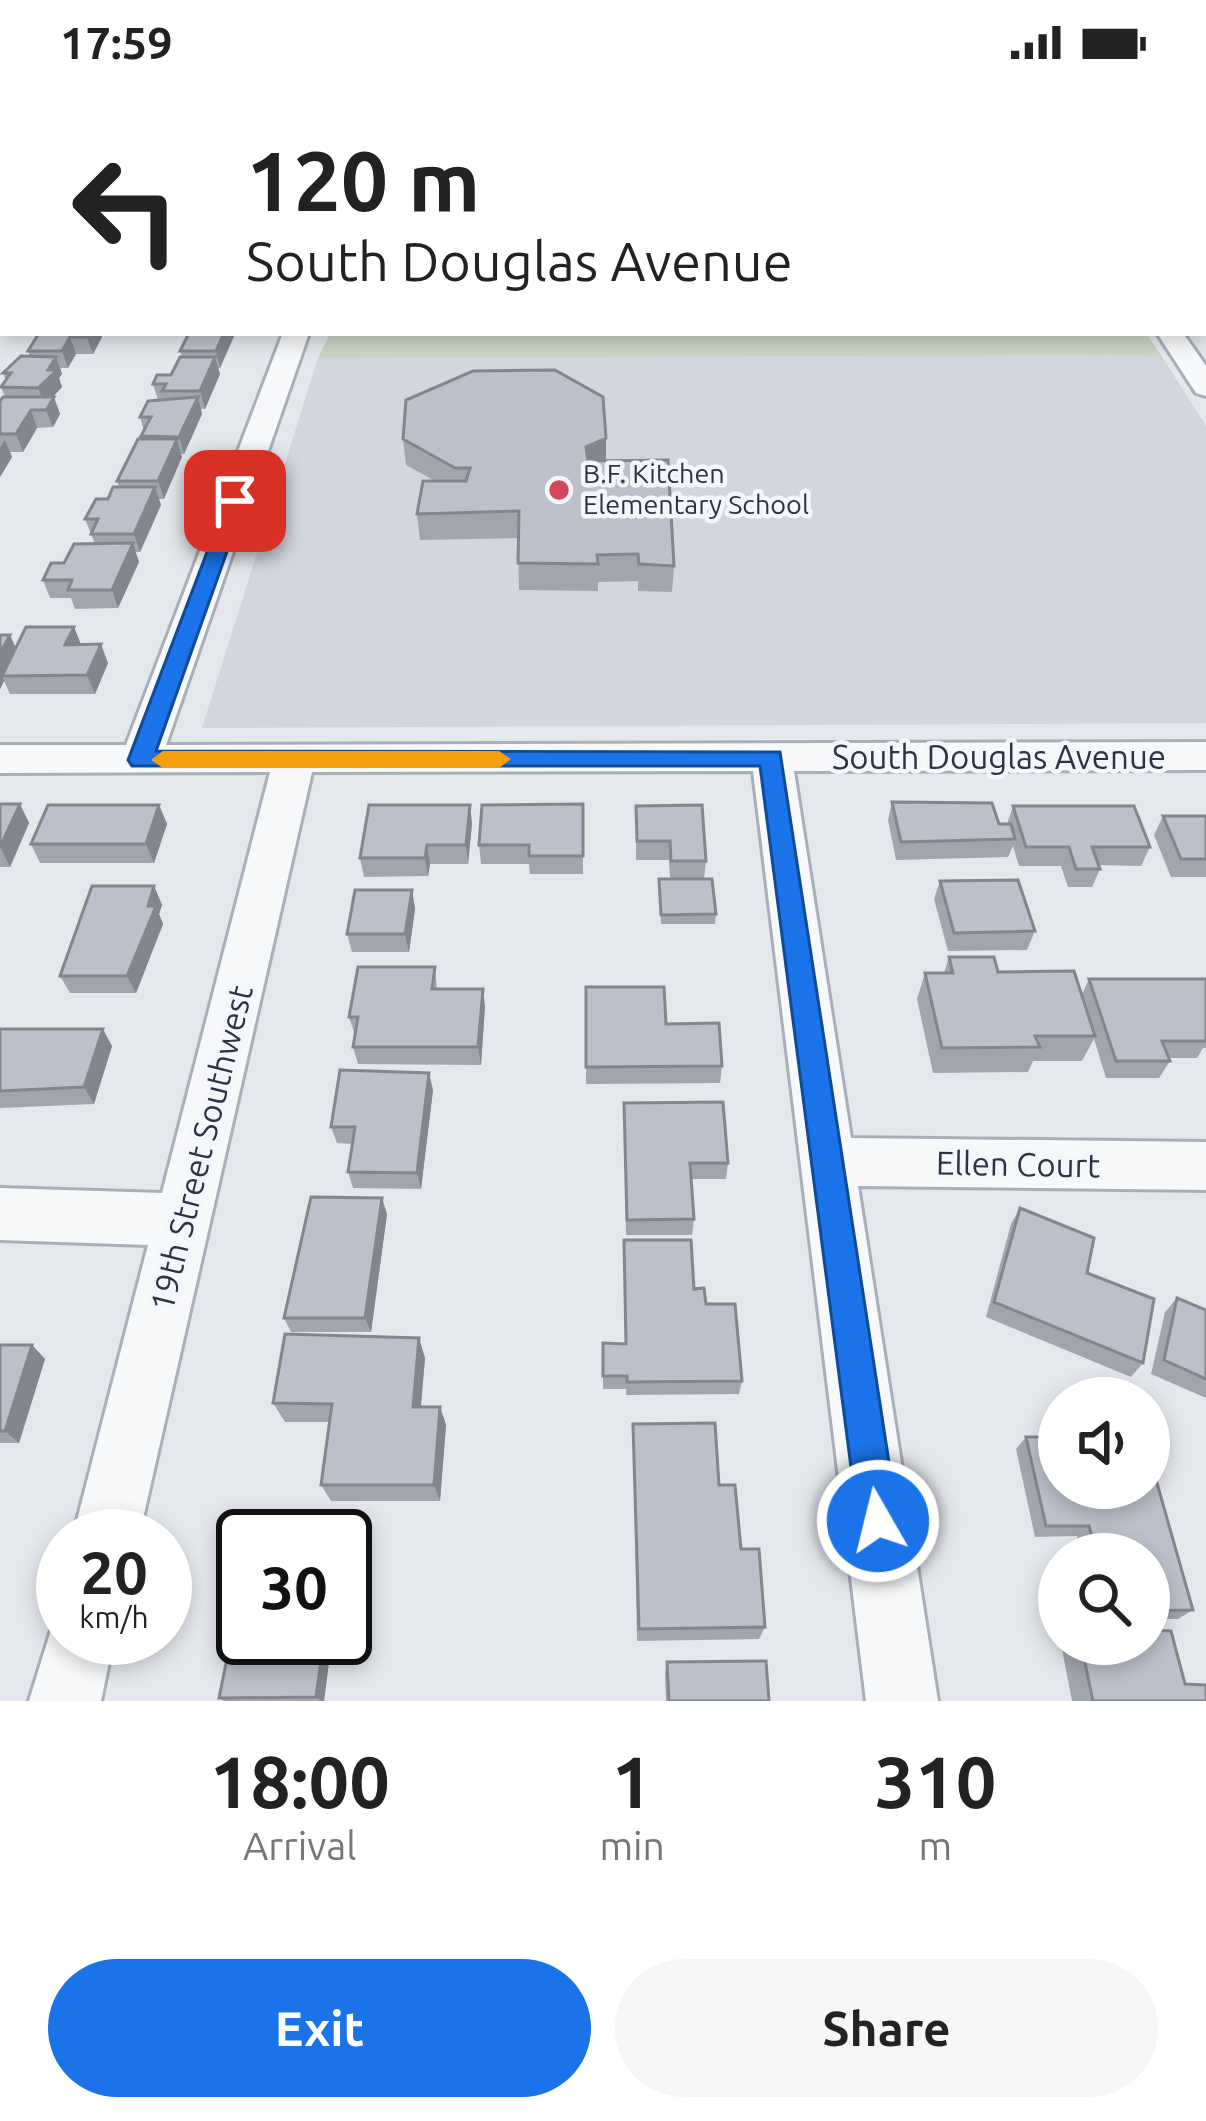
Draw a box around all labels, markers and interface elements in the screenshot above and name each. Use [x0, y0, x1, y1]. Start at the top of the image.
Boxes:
text: 17:59 [60, 17, 173, 68]
icon: left [48, 132, 204, 288]
text: 120 m [246, 133, 480, 227]
text: South Douglas Avenue [246, 231, 792, 291]
pin [184, 450, 286, 552]
place label: B.F. Kitchen Elementary School [583, 458, 809, 519]
icon: arrive [202, 468, 268, 534]
marker: B.F. Kitchen Elementary School [546, 477, 572, 503]
street label: South Douglas Avenue [832, 738, 1166, 775]
street label: 19th Street Southwest [142, 981, 259, 1315]
street label: Ellen Court [936, 1144, 1100, 1183]
map controls [1038, 1377, 1170, 1665]
button: sound [1038, 1377, 1170, 1509]
position arrow [815, 1458, 941, 1584]
speed limit sign: 30 [216, 1509, 372, 1665]
button: search [1038, 1533, 1170, 1665]
text: 20 [80, 1538, 148, 1605]
text: km/h [79, 1600, 149, 1634]
text: 18:00 [210, 1741, 390, 1822]
text: 1 [612, 1741, 652, 1822]
text: 310 [874, 1741, 996, 1822]
text: Arrival [243, 1824, 357, 1867]
text: min [599, 1824, 665, 1867]
text: m [919, 1824, 952, 1867]
button: Exit [48, 1959, 591, 2097]
button: Share [615, 1959, 1158, 2097]

